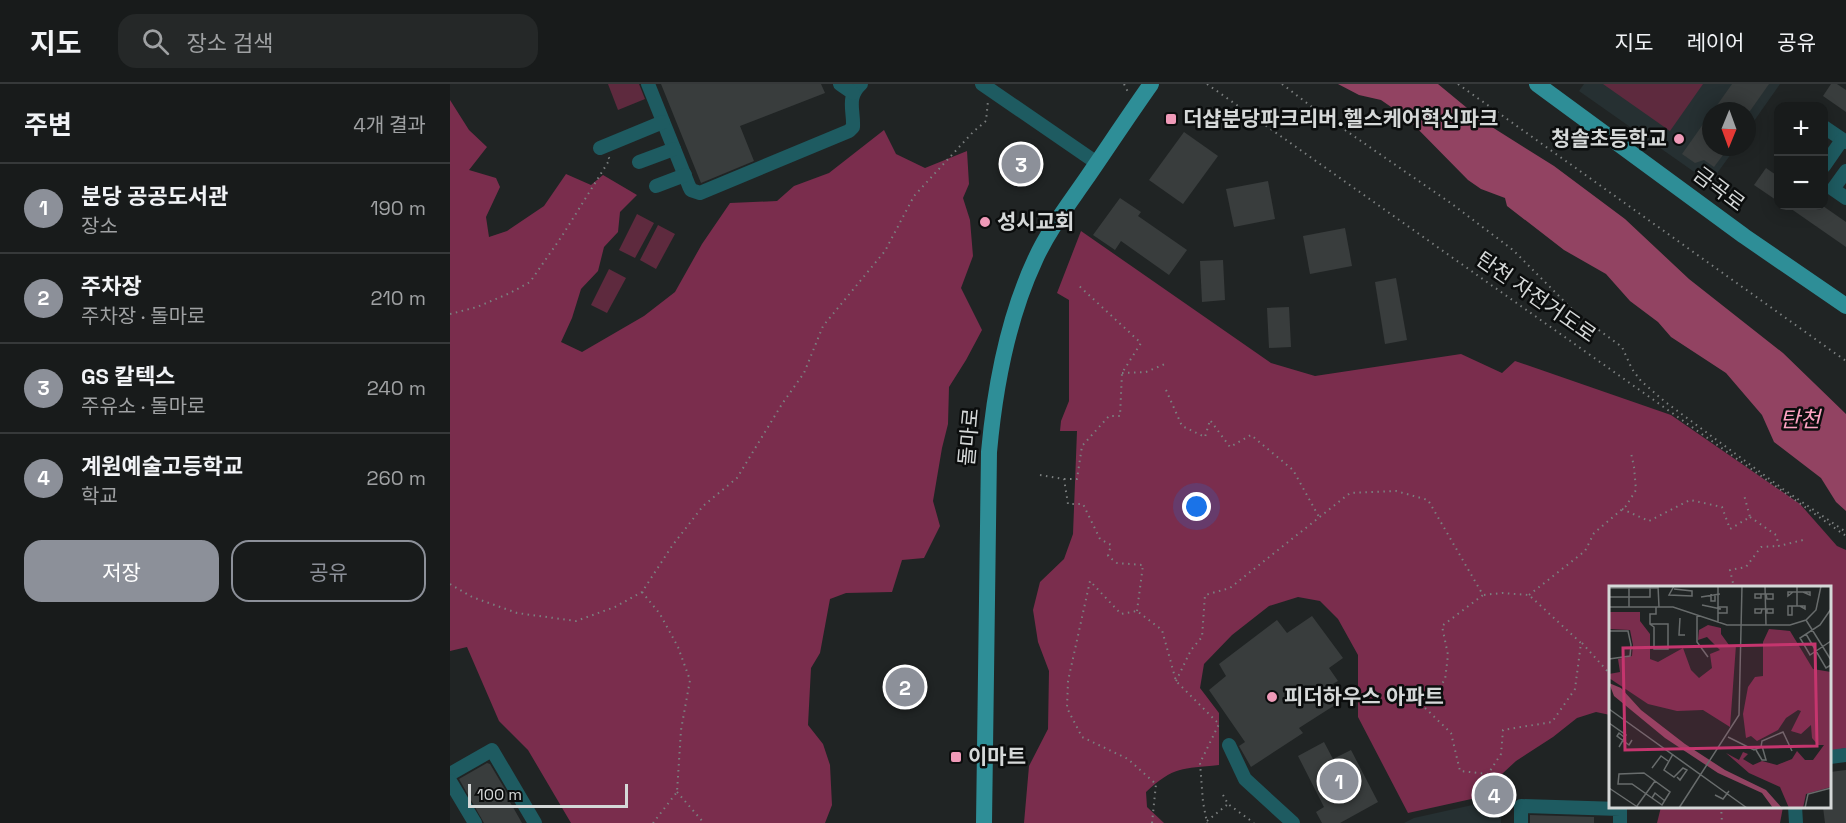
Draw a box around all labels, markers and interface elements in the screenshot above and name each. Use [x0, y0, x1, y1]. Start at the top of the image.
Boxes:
search box [118, 14, 538, 68]
text: 지도 [30, 25, 82, 61]
icon: search [139, 25, 172, 58]
text: 장소 검색 [187, 29, 273, 57]
text: 지도 [1615, 29, 1653, 56]
text: 레이어 [1686, 29, 1744, 56]
text: 공유 [1777, 29, 1816, 56]
north arrow [1702, 102, 1756, 156]
map controls [1774, 102, 1828, 210]
button: + [1774, 102, 1828, 156]
place label: 더샵분당파크리버.헬스케어혁신파크 [1183, 105, 1498, 132]
text: 주변 [24, 108, 72, 142]
text: 4개 결과 [353, 112, 426, 138]
marker: 더샵분당파크리버.헬스케어혁신파크 [1164, 112, 1178, 126]
place label: 청솔초등학교 [1551, 125, 1667, 152]
marker: 청솔초등학교 [1672, 132, 1686, 146]
pin: 3 [1002, 142, 1040, 187]
button: − [1774, 156, 1828, 210]
street label: 금곡로 [1688, 160, 1751, 217]
text: 분당 공공도서관 [81, 182, 228, 210]
text: 1 [39, 195, 48, 221]
text: 190 m [370, 195, 426, 221]
place label: 성시교회 [997, 208, 1074, 235]
text: 장소 [81, 213, 118, 239]
marker: 성시교회 [978, 215, 992, 229]
street label: 탄천 자전거도로 [1471, 245, 1602, 348]
text: 주차장 [81, 272, 142, 300]
text: 2 [38, 285, 49, 311]
text: 210 m [370, 285, 426, 311]
text: 주차장 · 돌마로 [81, 303, 205, 329]
text: GS 칼텍스 [81, 362, 175, 390]
text: 3 [37, 375, 50, 401]
text: 240 m [367, 375, 426, 401]
text: 주유소 · 돌마로 [81, 393, 205, 419]
water label: 탄천 [1780, 405, 1823, 433]
street label: 돌마로 [953, 407, 984, 467]
text: 계원예술고등학교 [81, 452, 243, 480]
text: 4 [37, 465, 50, 491]
text: 260 m [367, 465, 426, 491]
text: 학교 [81, 483, 118, 509]
your location [1182, 492, 1211, 521]
button: 저장 [24, 540, 219, 602]
button: 공유 [231, 540, 426, 602]
inset map [1609, 586, 1831, 808]
pin: 2 [886, 664, 924, 710]
place label: 피더하우스 아파트 [1284, 683, 1444, 710]
marker: 피더하우스 아파트 [1265, 690, 1279, 704]
place label: 이마트 [968, 743, 1026, 770]
marker: 이마트 [949, 750, 963, 764]
pin: 1 [1320, 758, 1358, 804]
pin: 4 [1474, 772, 1514, 818]
scale bar [468, 781, 628, 808]
text: 100 m [477, 784, 522, 805]

